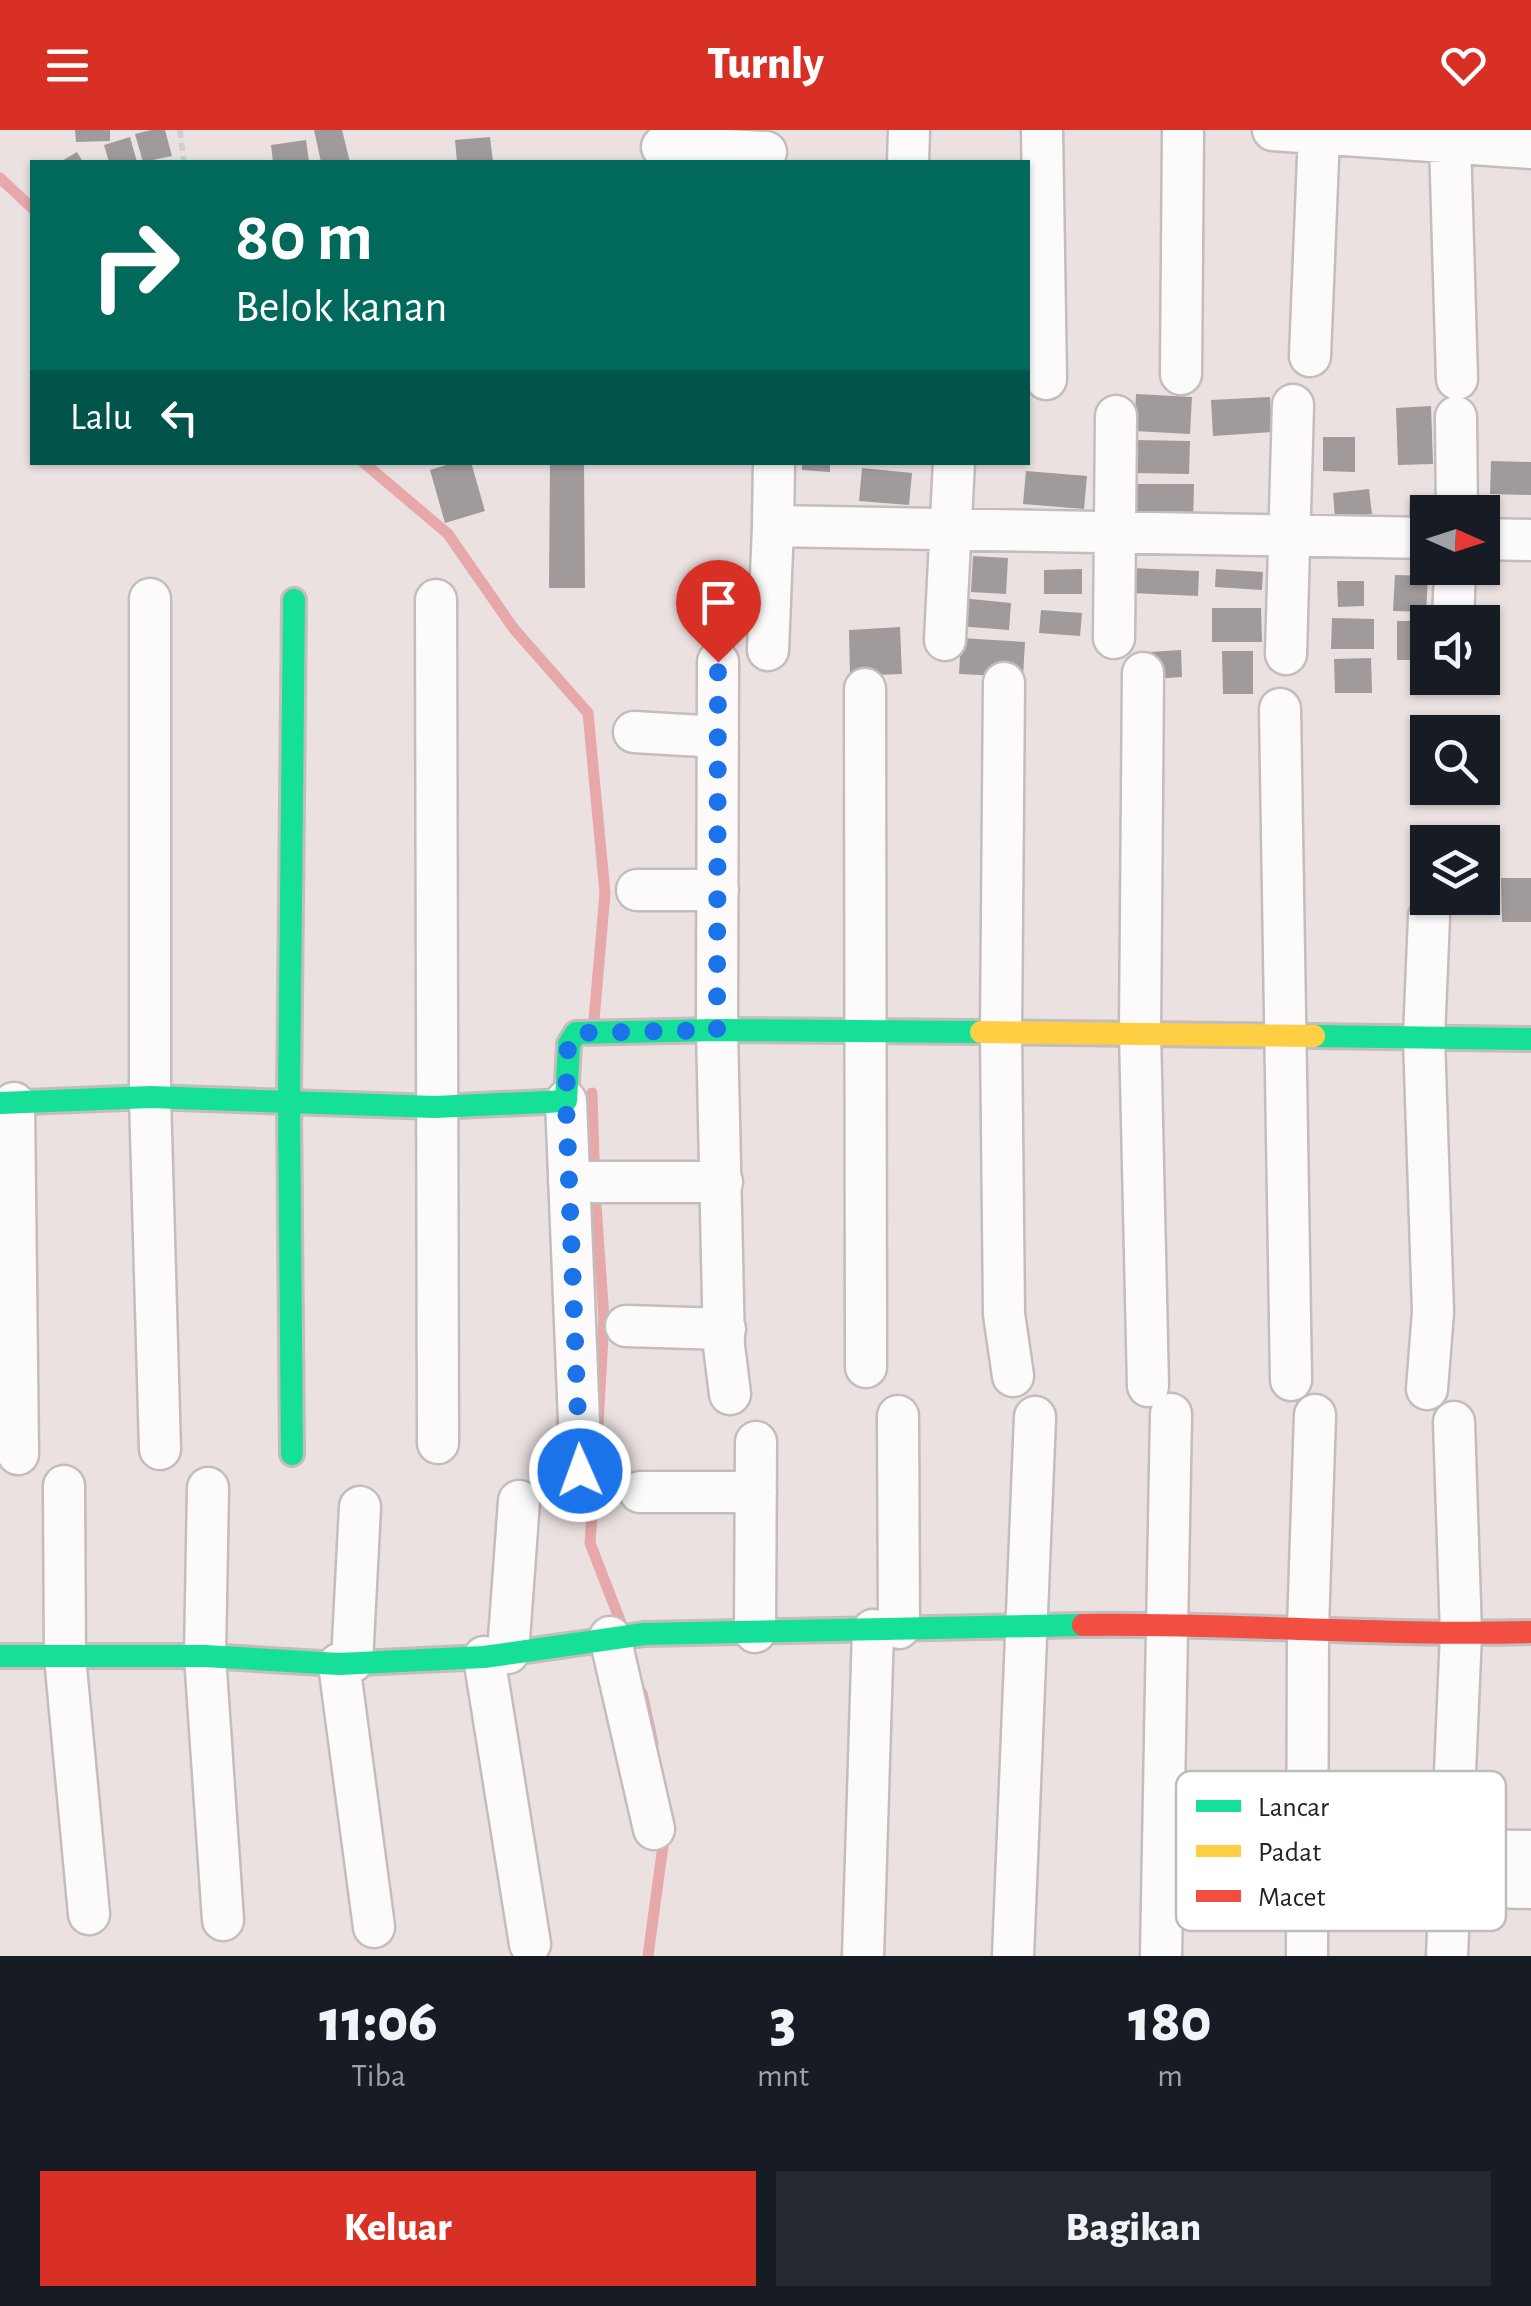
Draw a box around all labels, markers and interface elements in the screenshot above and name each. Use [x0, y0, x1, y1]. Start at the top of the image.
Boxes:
icon: menu [40, 38, 95, 93]
icon: heart [1436, 38, 1491, 93]
text: Turnly [707, 42, 824, 87]
icon: right [70, 200, 200, 330]
text: 80 m [235, 203, 373, 273]
text: Belok kanan [235, 285, 447, 330]
icon: left [152, 390, 207, 445]
text: Lalu [70, 399, 132, 437]
north arrow [1410, 495, 1500, 585]
map controls [1410, 495, 1500, 915]
pin [676, 560, 761, 663]
icon: arrive [691, 575, 746, 630]
button: sound [1410, 605, 1500, 695]
button: search [1410, 715, 1500, 805]
button: layers [1410, 825, 1500, 915]
position arrow [528, 1419, 632, 1523]
legend [1176, 1771, 1506, 1931]
text: Lancar [1258, 1794, 1329, 1822]
text: Padat [1258, 1839, 1321, 1867]
text: Macet [1258, 1884, 1325, 1912]
text: 11:06 [319, 1992, 438, 2052]
text: 3 [770, 1992, 796, 2052]
text: 180 [1128, 1992, 1212, 2052]
text: Tiba [351, 2060, 406, 2092]
text: mnt [757, 2060, 809, 2092]
text: m [1157, 2060, 1183, 2092]
button: Keluar [40, 2171, 756, 2286]
button: Bagikan [776, 2171, 1491, 2286]

